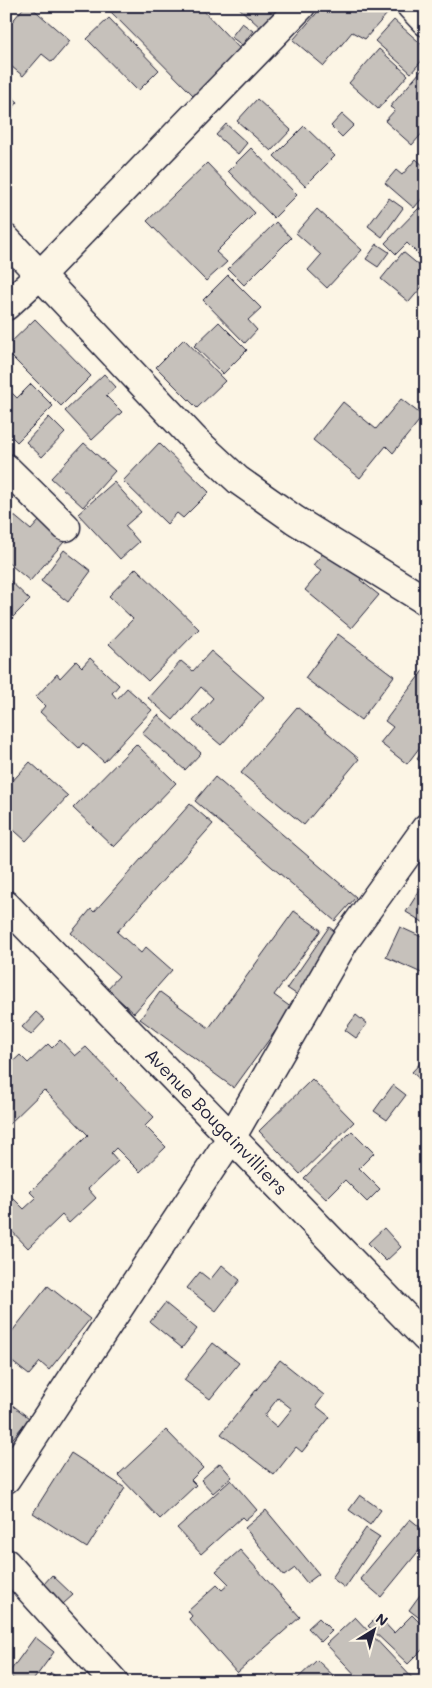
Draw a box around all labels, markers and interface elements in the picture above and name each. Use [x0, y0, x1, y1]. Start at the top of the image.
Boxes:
street label: Avenue Bougainvilliers [140, 1043, 293, 1200]
north arrow [350, 1606, 400, 1656]
text: N [372, 1608, 392, 1630]

